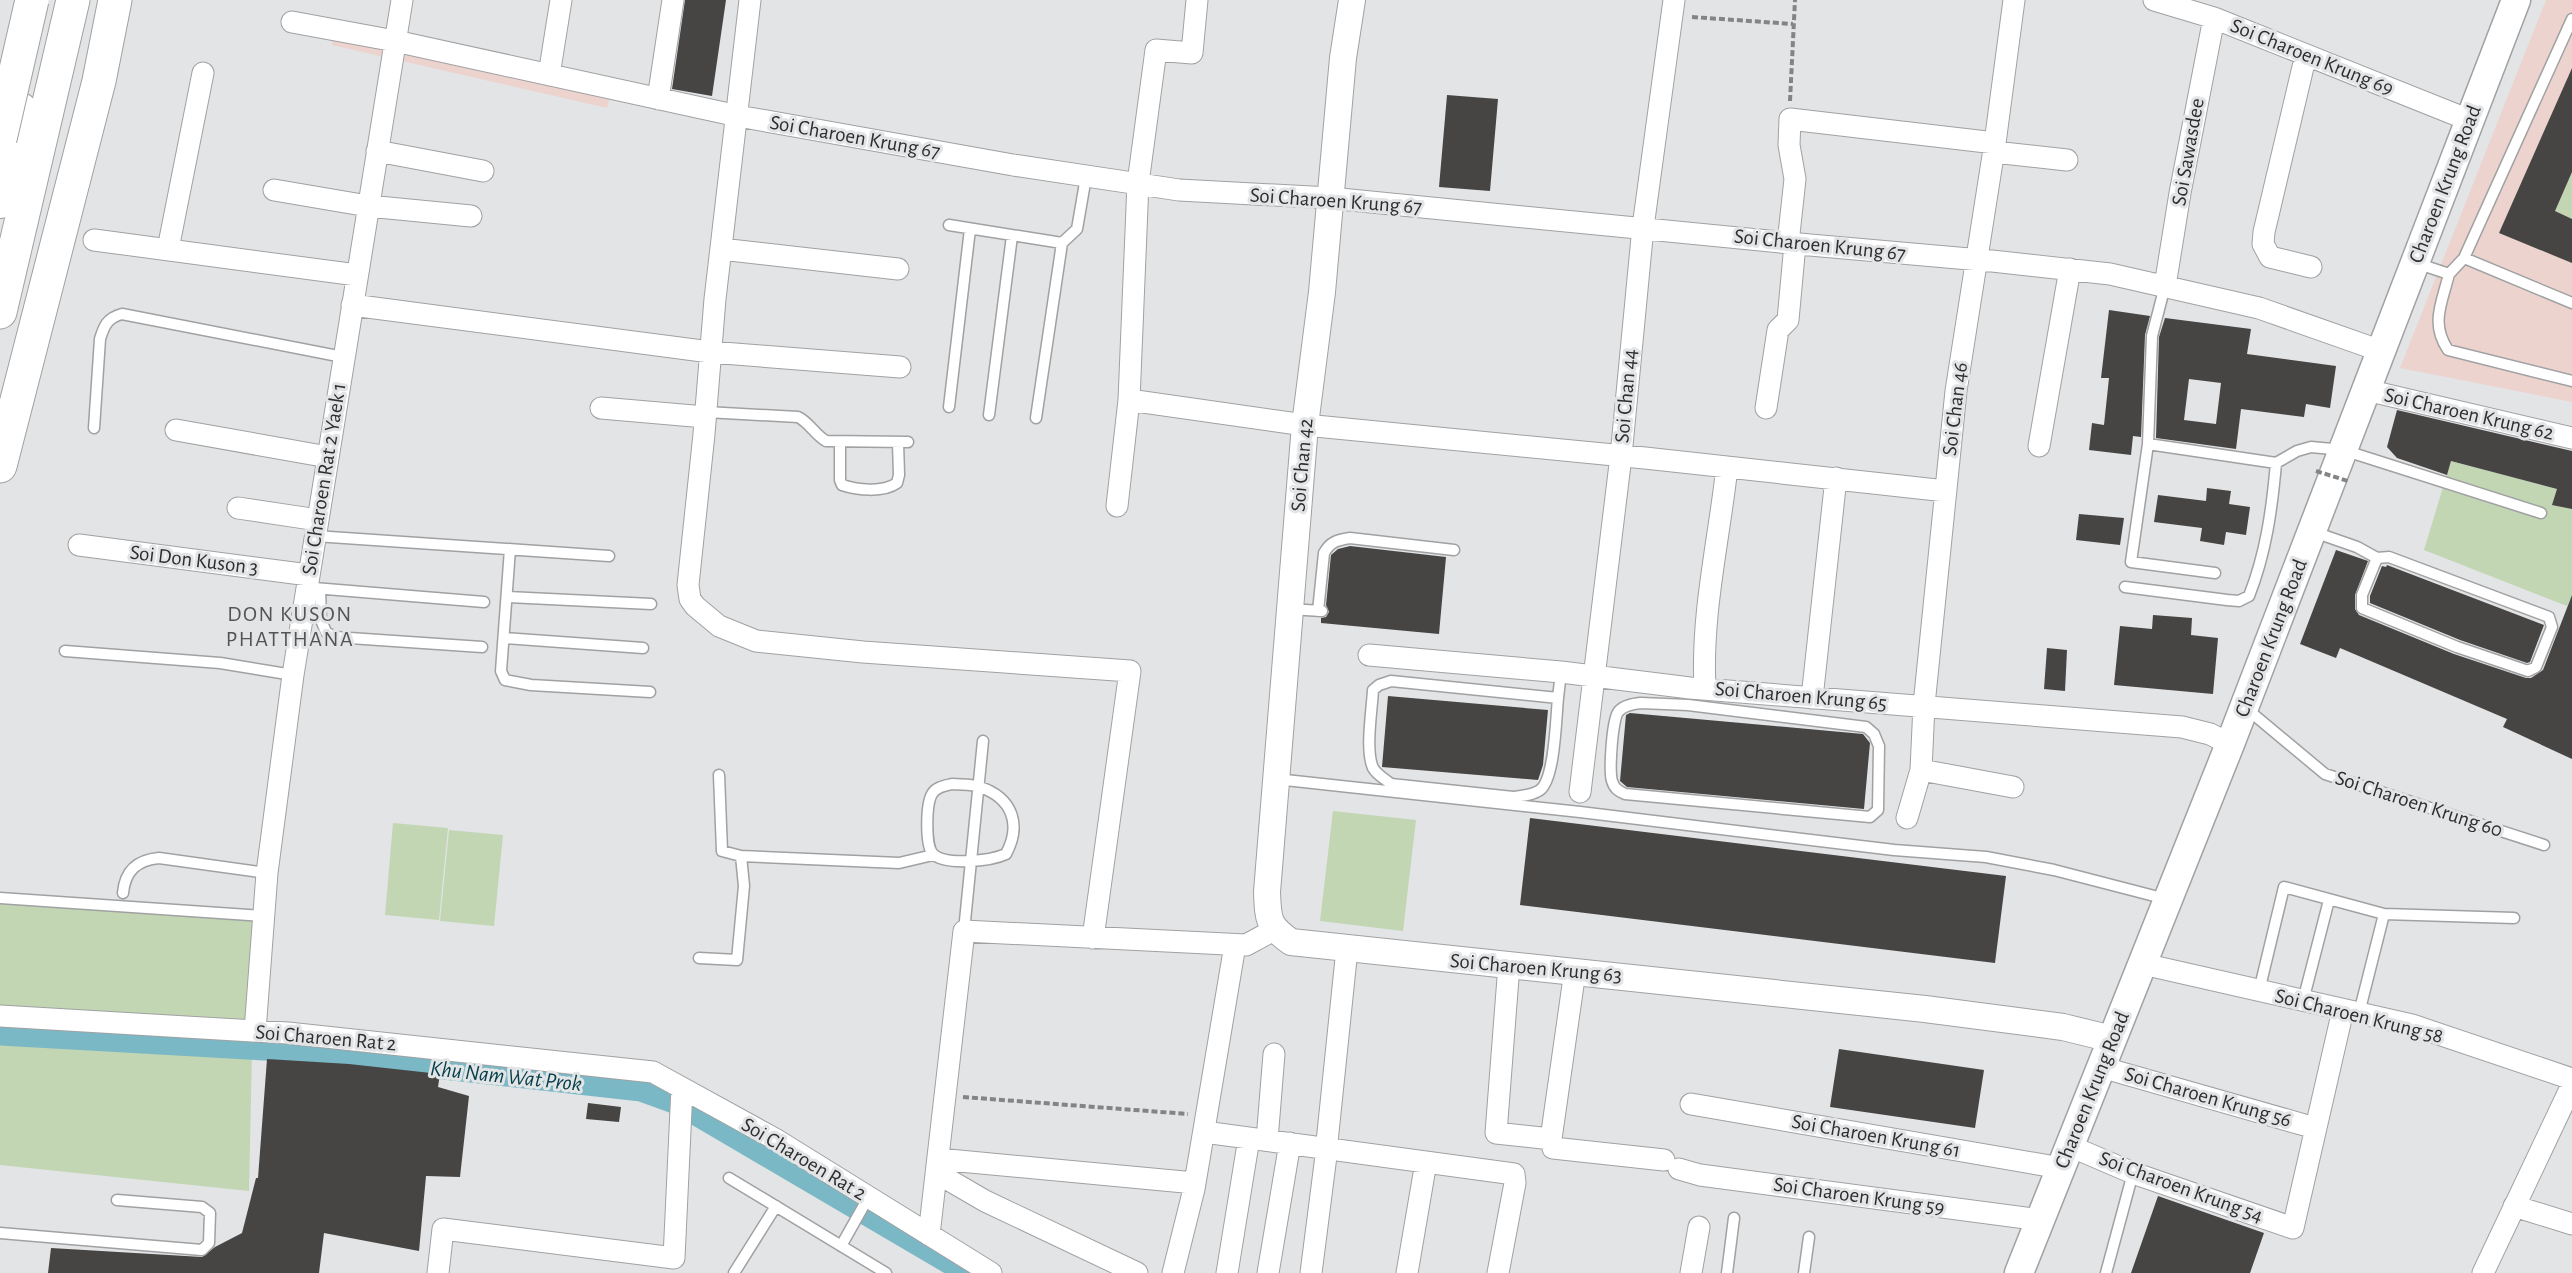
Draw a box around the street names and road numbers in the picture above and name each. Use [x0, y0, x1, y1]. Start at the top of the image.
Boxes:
street label: Soi Charoen Krung 69 [2228, 15, 2396, 99]
street label: Soi Sawasdee [2168, 97, 2208, 207]
street label: Charoen Krung Road [2405, 102, 2485, 266]
street label: Soi Charoen Krung 67 [768, 112, 942, 162]
street label: Soi Charoen Krung 67 [1249, 185, 1423, 218]
street label: Soi Charoen Krung 67 [1733, 226, 1907, 264]
street label: Soi Chan 44 [1611, 348, 1641, 444]
street label: Soi Chan 46 [1939, 361, 1971, 457]
street label: Soi Charoen Rat 2 Yaek 1 [298, 381, 350, 577]
street label: Soi Charoen Krung 62 [2382, 384, 2556, 444]
street label: Soi Chan 42 [1287, 417, 1317, 513]
street label: Soi Don Kuson 3 [129, 542, 259, 578]
street label: Charoen Krung Road [2231, 556, 2311, 720]
street label: Soi Charoen Krung 65 [1714, 678, 1888, 714]
street label: Soi Charoen Krung 60 [2333, 767, 2505, 841]
street label: Soi Charoen Krung 63 [1449, 950, 1623, 986]
street label: Soi Charoen Krung 58 [2273, 985, 2445, 1047]
street label: Charoen Krung Road [2051, 1008, 2133, 1171]
street label: Soi Charoen Rat 2 [255, 1021, 397, 1055]
street label: Soi Charoen Krung 56 [2122, 1063, 2294, 1131]
street label: Soi Charoen Krung 61 [1790, 1111, 1962, 1161]
street label: Soi Charoen Rat 2 [738, 1114, 870, 1204]
street label: Soi Charoen Krung 54 [2096, 1148, 2266, 1226]
street label: Soi Charoen Krung 59 [1772, 1174, 1946, 1218]

